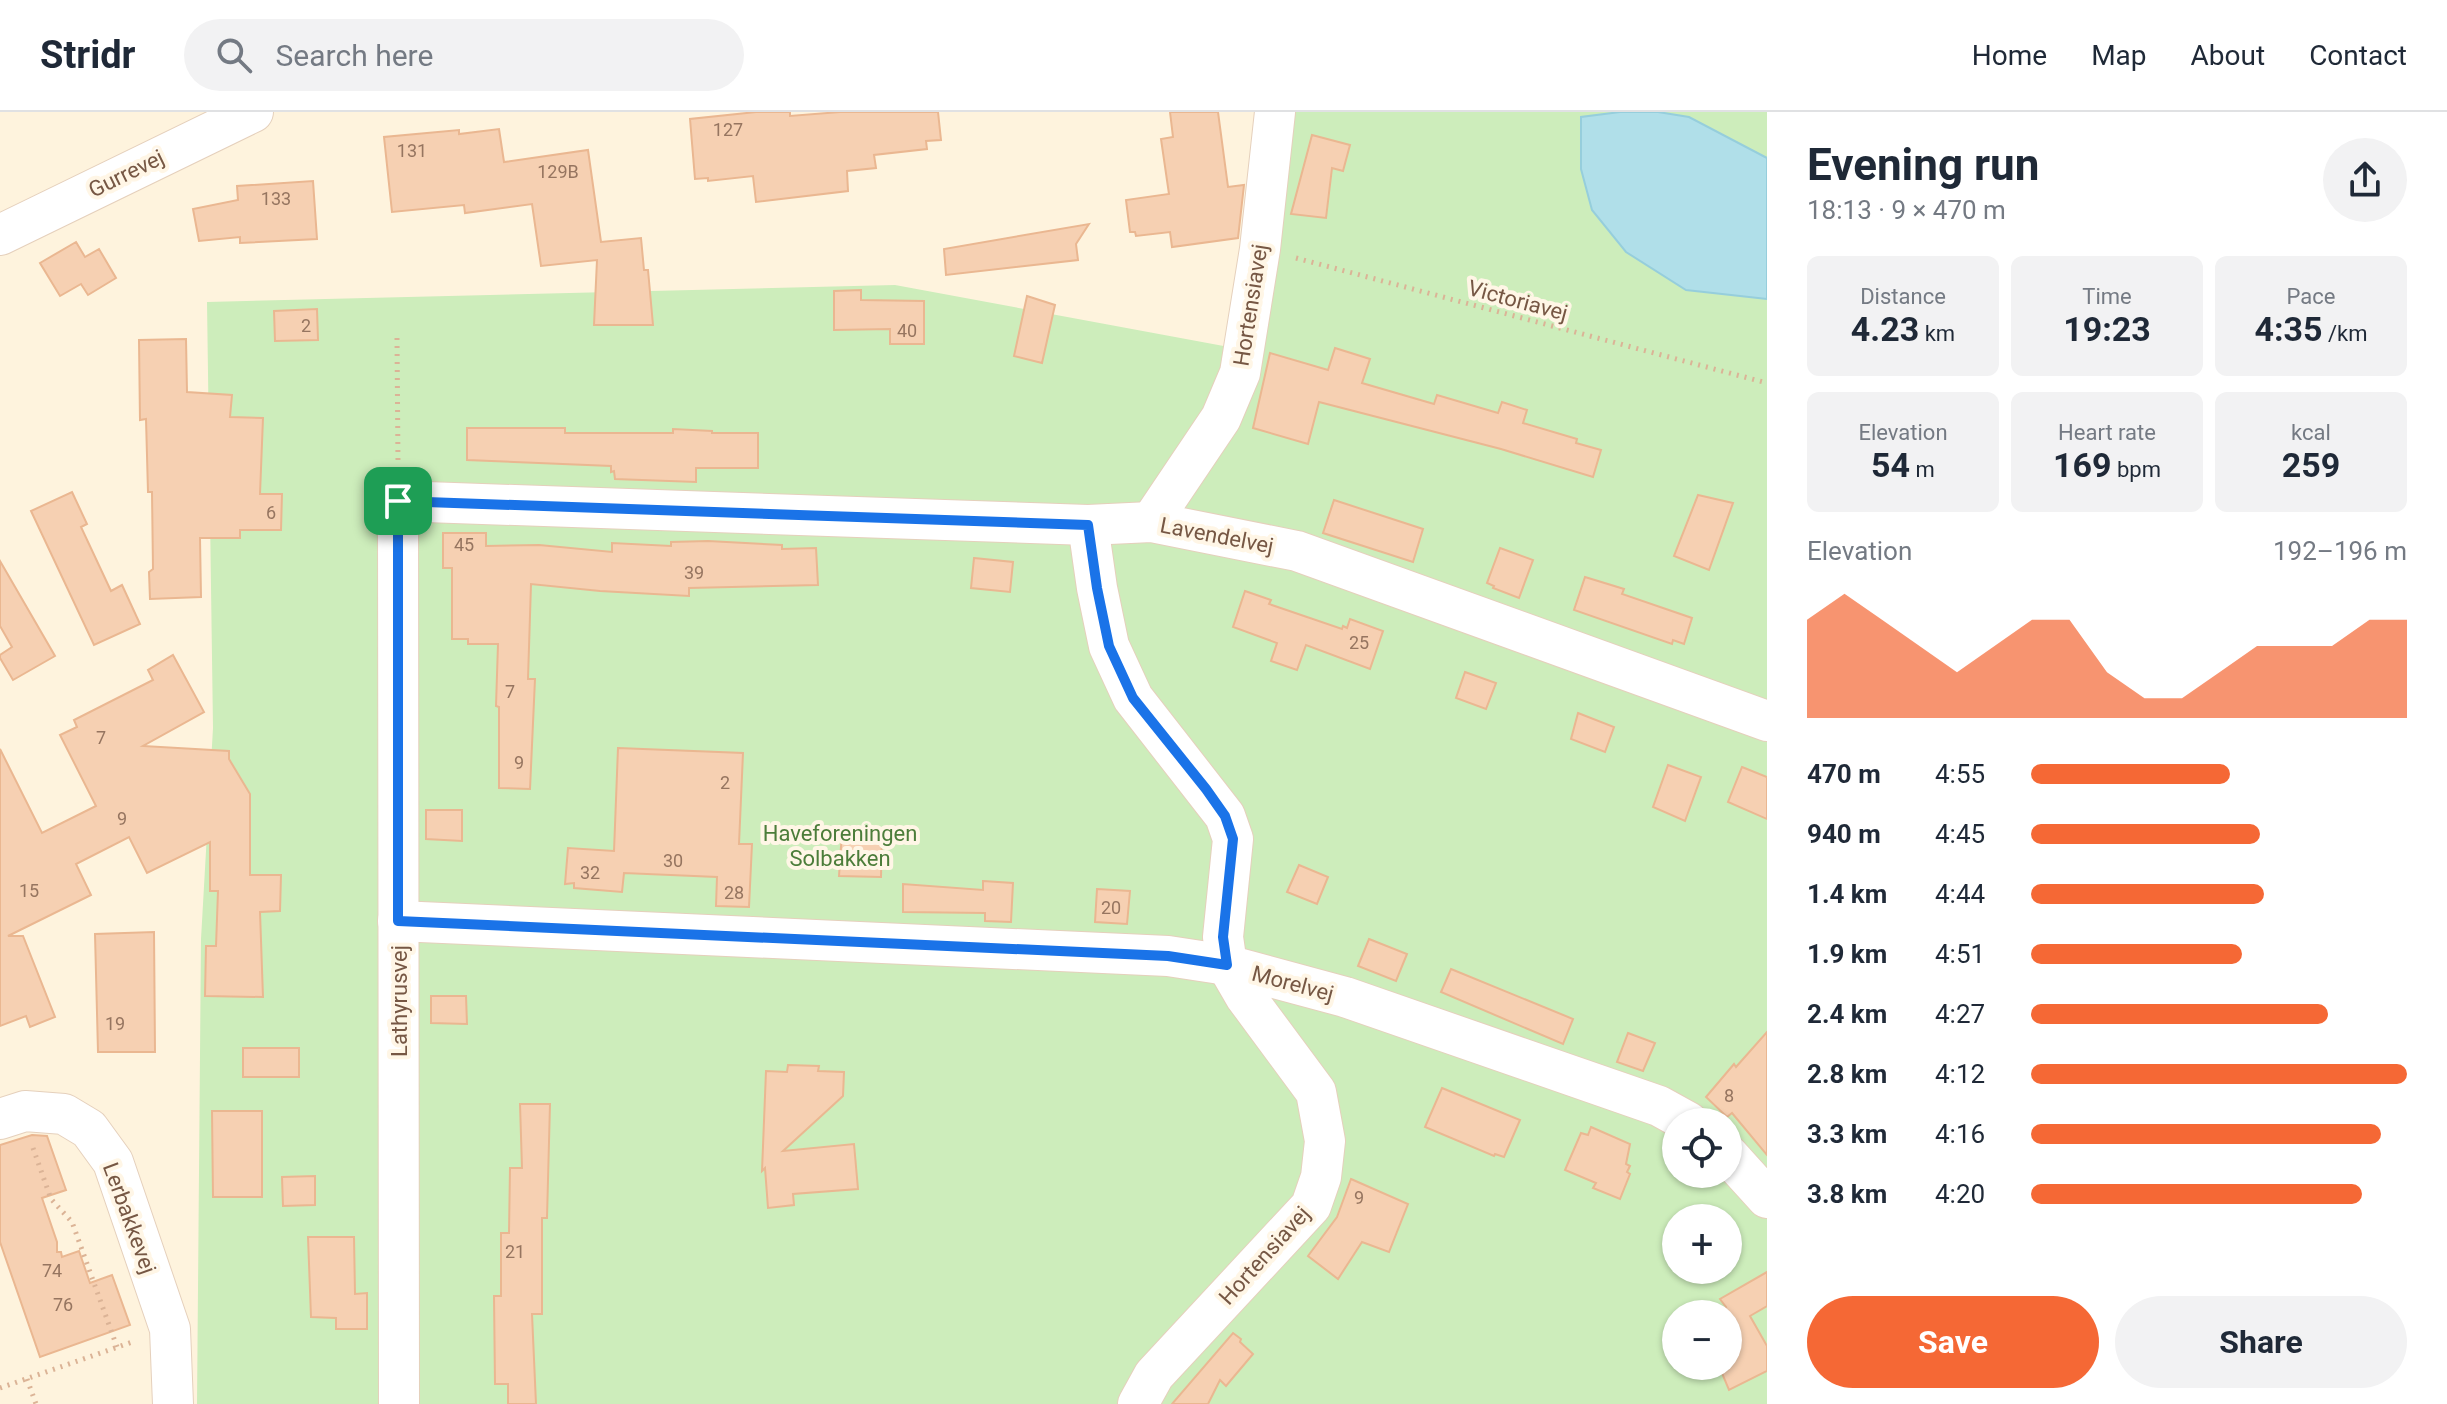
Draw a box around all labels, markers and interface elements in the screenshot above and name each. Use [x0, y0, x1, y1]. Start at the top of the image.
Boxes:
search box [184, 19, 744, 91]
text: Stridr [40, 33, 136, 77]
icon: search [212, 33, 256, 77]
text: Search here [276, 38, 433, 73]
text: Home [1972, 39, 2047, 72]
text: Map [2091, 39, 2147, 72]
text: About [2191, 39, 2265, 72]
text: Contact [2309, 39, 2407, 72]
house number: 127 [713, 119, 743, 140]
button: share [2323, 138, 2407, 222]
text: Evening run [1807, 139, 2039, 191]
house number: 131 [397, 140, 427, 161]
street label: Gurrevej [84, 145, 168, 202]
house number: 129B [537, 161, 579, 182]
house number: 133 [261, 188, 291, 209]
text: 18:13 · 9 × 470 m [1807, 195, 2006, 225]
street label: Hortensiavej [1229, 242, 1272, 368]
street label: Victoriavej [1465, 275, 1571, 326]
text: Distance [1860, 284, 1946, 309]
text: Time [2082, 284, 2132, 309]
text: Pace [2287, 284, 2335, 309]
text: 4.23 [1851, 309, 1919, 349]
text: 19:23 [2063, 309, 2151, 349]
text: 4:35 [2254, 309, 2323, 349]
house number: 2 [301, 315, 311, 336]
house number: 40 [897, 320, 917, 341]
text: km [1919, 321, 1955, 346]
text: /km [2323, 321, 2368, 346]
text: Elevation [1858, 420, 1948, 445]
text: Heart rate [2058, 420, 2156, 445]
text: kcal [2291, 420, 2331, 445]
text: 54 [1871, 445, 1910, 485]
text: 169 [2053, 445, 2112, 485]
text: 259 [2282, 445, 2340, 485]
text: m [1910, 457, 1935, 482]
text: bpm [2112, 457, 2161, 482]
pin [364, 467, 432, 535]
icon: arrive [376, 479, 420, 523]
house number: 6 [266, 502, 276, 523]
street label: Lavendelvej [1158, 512, 1276, 559]
house number: 45 [454, 534, 474, 555]
text: Elevation [1807, 536, 1912, 566]
text: 192–196 m [2273, 536, 2407, 566]
house number: 39 [684, 562, 704, 583]
house number: 25 [1349, 632, 1369, 653]
house number: 7 [505, 681, 515, 702]
house number: 7 [96, 727, 106, 748]
house number: 9 [514, 752, 524, 773]
text: 470 m [1807, 759, 1881, 789]
text: 4:55 [1935, 759, 1985, 789]
house number: 2 [720, 772, 730, 793]
house number: 9 [117, 808, 127, 829]
text: 940 m [1807, 819, 1881, 849]
text: 4:45 [1935, 819, 1985, 849]
park label: Haveforeningen Solbakken [763, 821, 917, 871]
house number: 30 [663, 850, 683, 871]
house number: 32 [580, 862, 600, 883]
text: 1.4 km [1807, 879, 1887, 909]
text: 4:44 [1935, 879, 1985, 909]
house number: 15 [19, 880, 39, 901]
house number: 28 [724, 882, 744, 903]
house number: 20 [1101, 897, 1121, 918]
text: 1.9 km [1807, 939, 1887, 969]
text: 4:51 [1935, 939, 1985, 969]
street label: Lathyrusvej [387, 945, 412, 1057]
street label: Morelvej [1249, 961, 1336, 1006]
text: 2.4 km [1807, 999, 1887, 1029]
text: 4:27 [1935, 999, 1985, 1029]
house number: 19 [105, 1013, 125, 1034]
text: 2.8 km [1807, 1059, 1887, 1089]
text: 4:12 [1935, 1059, 1985, 1089]
house number: 8 [1724, 1085, 1734, 1106]
map controls [1662, 1108, 1742, 1380]
button: locate [1662, 1108, 1742, 1188]
text: 3.3 km [1807, 1119, 1887, 1149]
text: 4:16 [1935, 1119, 1985, 1149]
street label: Lerbakkevej [98, 1159, 161, 1277]
text: 3.8 km [1807, 1179, 1887, 1209]
text: 4:20 [1935, 1179, 1985, 1209]
house number: 9 [1354, 1187, 1364, 1208]
street label: Hortensiavej [1214, 1201, 1315, 1309]
button: + [1662, 1204, 1742, 1284]
house number: 21 [505, 1241, 525, 1262]
house number: 74 [42, 1260, 62, 1281]
house number: 76 [53, 1294, 73, 1315]
button: Save [1807, 1296, 2099, 1388]
button: Share [2115, 1296, 2407, 1388]
button: − [1662, 1300, 1742, 1380]

